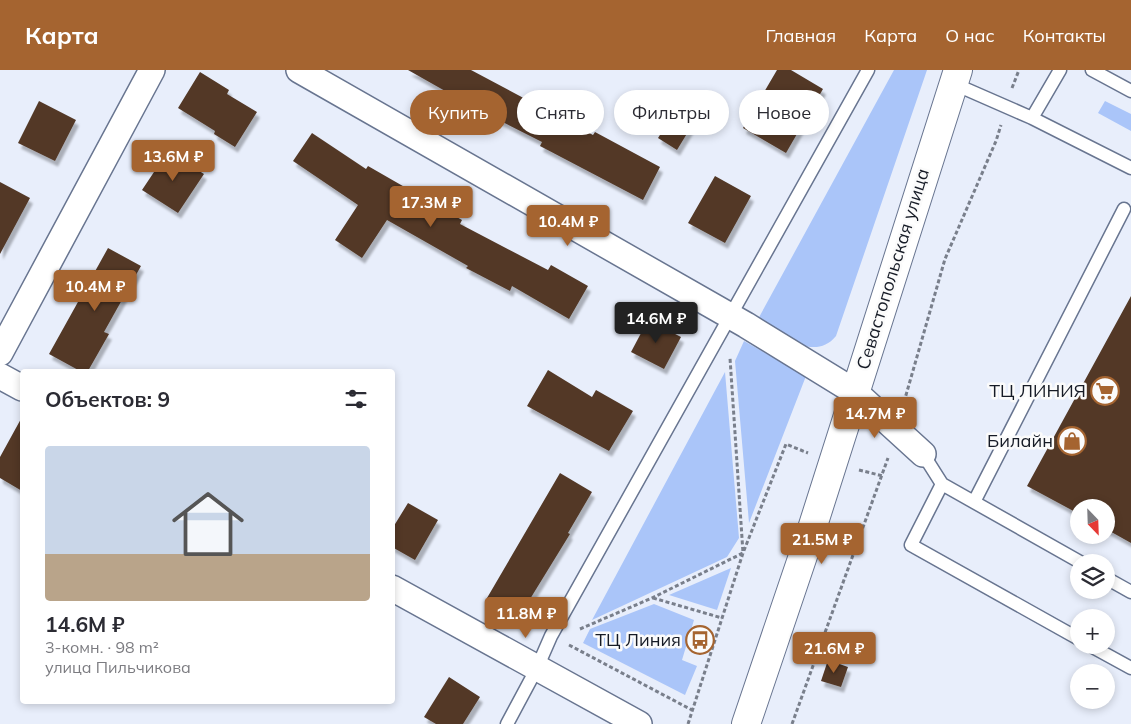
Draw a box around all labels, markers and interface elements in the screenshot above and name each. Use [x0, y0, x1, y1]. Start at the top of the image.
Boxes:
text: Карта [25, 20, 99, 50]
text: Главная [766, 24, 836, 47]
text: Карта [864, 24, 917, 47]
text: О нас [945, 24, 995, 47]
text: Контакты [1023, 24, 1106, 47]
chip: Купить [410, 90, 507, 135]
chip: Снять [517, 90, 604, 135]
chip: Фильтры [614, 90, 729, 135]
chip: Новое [739, 90, 829, 135]
pin: 13.6M ₽ [127, 140, 219, 182]
text: 13.6M ₽ [143, 146, 203, 166]
street label: Севастопольская улица [851, 166, 934, 372]
pin: 17.3M ₽ [385, 186, 477, 228]
text: 17.3M ₽ [401, 192, 461, 212]
pin: 10.4M ₽ [522, 204, 614, 247]
text: 10.4M ₽ [538, 211, 598, 231]
pin: 10.4M ₽ [49, 270, 141, 312]
text: 10.4M ₽ [65, 276, 125, 296]
pin: 14.6M ₽ [610, 302, 702, 344]
text: 14.6M ₽ [626, 308, 686, 328]
supermarket icon: ТЦ ЛИНИЯ [1090, 376, 1120, 406]
place label: ТЦ ЛИНИЯ [989, 379, 1086, 402]
icon: filters [342, 385, 370, 413]
text: Объектов: 9 [45, 386, 170, 412]
pin: 14.7M ₽ [829, 396, 921, 439]
text: 14.7M ₽ [845, 403, 905, 423]
shop icon: Билайн [1057, 426, 1087, 456]
place label: Билайн [987, 429, 1053, 452]
icon: home [163, 479, 253, 569]
north arrow [1070, 499, 1115, 544]
map controls [1070, 499, 1115, 709]
pin: 21.5M ₽ [776, 522, 868, 565]
text: 21.5M ₽ [792, 529, 852, 549]
button: layers [1070, 554, 1115, 599]
pin: 11.8M ₽ [480, 596, 572, 639]
text: 11.8M ₽ [496, 603, 556, 623]
button: + [1070, 609, 1115, 654]
text: 14.6M ₽ [45, 611, 125, 637]
bus stop icon: ТЦ Линия [685, 625, 715, 655]
place label: ТЦ Линия [595, 628, 681, 651]
pin: 21.6M ₽ [788, 632, 880, 674]
text: 3-комн. · 98 m² [45, 637, 159, 657]
text: 21.6M ₽ [804, 638, 864, 658]
text: улица Пильчикова [45, 657, 191, 677]
button: − [1070, 664, 1115, 709]

